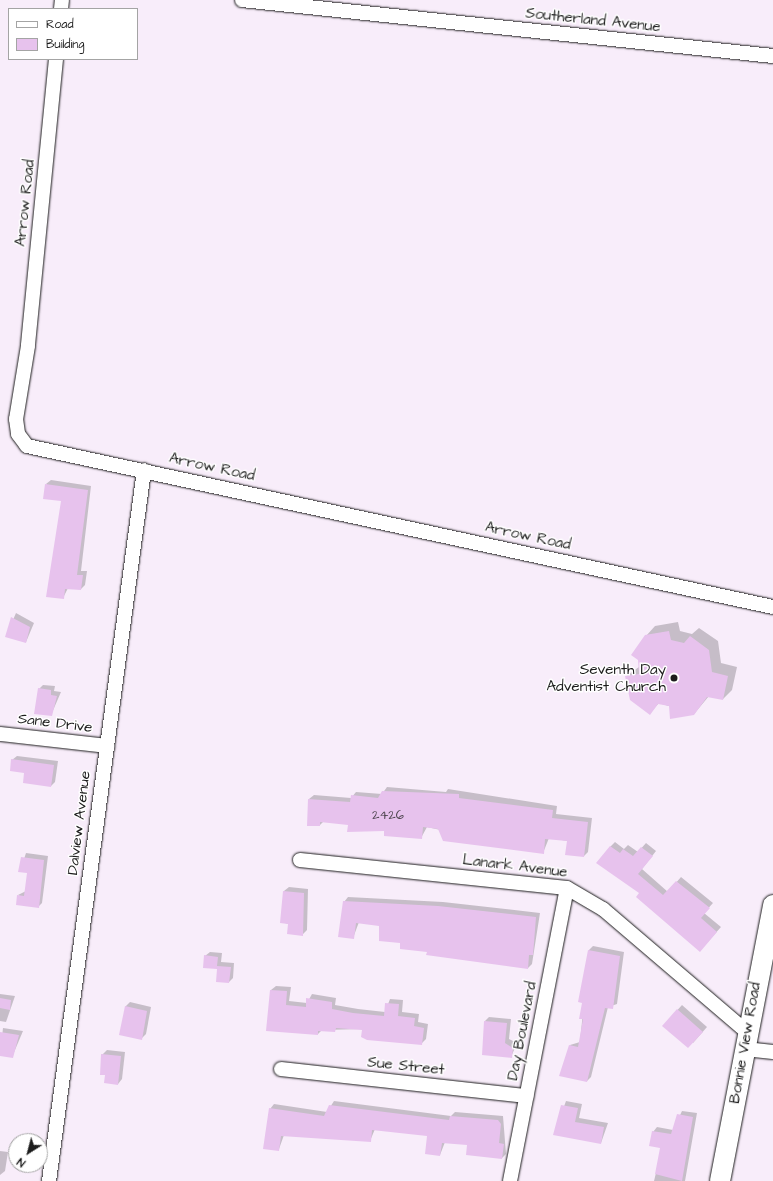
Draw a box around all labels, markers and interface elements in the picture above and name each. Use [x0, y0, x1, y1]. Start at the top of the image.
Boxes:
street label: Southerland Avenue [525, 4, 661, 36]
legend [8, 8, 138, 60]
text: Road [46, 16, 74, 33]
text: Building [46, 36, 84, 53]
street label: Arrow Road [11, 159, 39, 247]
street label: Arrow Road [167, 449, 257, 485]
street label: Arrow Road [483, 518, 573, 554]
place label: Seventh Day Adventist Church [547, 660, 666, 695]
marker: Seventh Day Adventist Church [669, 673, 679, 683]
street label: Sane Drive [17, 709, 93, 737]
street label: Dalview Avenue [64, 770, 94, 876]
house number: 2426 [372, 807, 404, 823]
street label: Lanark Avenue [462, 851, 568, 881]
street label: Day Boulevard [504, 980, 540, 1082]
street label: Bonnie View Road [725, 981, 765, 1105]
street label: Sue Street [366, 1053, 446, 1079]
north arrow [8, 1133, 48, 1173]
text: N [14, 1154, 28, 1170]

